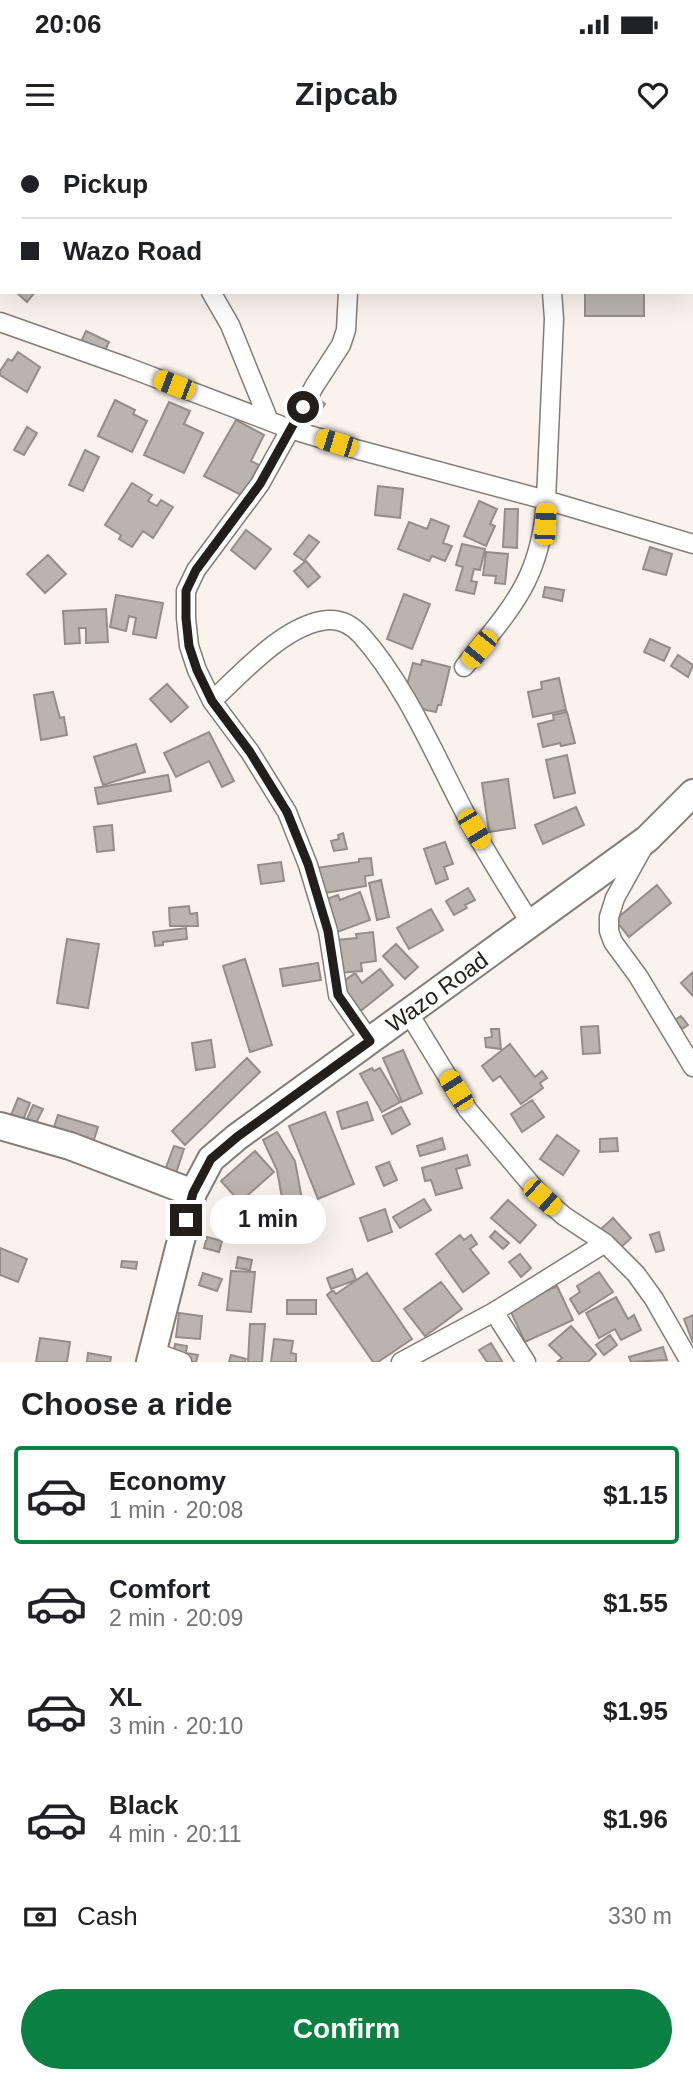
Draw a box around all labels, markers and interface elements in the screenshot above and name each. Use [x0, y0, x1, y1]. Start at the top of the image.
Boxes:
text: 20:06 [35, 9, 102, 39]
icon: menu [21, 76, 59, 114]
text: Zipcab [295, 76, 398, 112]
icon: heart [634, 76, 672, 114]
text: Pickup [63, 169, 148, 199]
text: Wazo Road [63, 236, 202, 266]
car [151, 368, 198, 402]
route start [287, 391, 319, 423]
car [313, 427, 360, 459]
car [534, 502, 557, 546]
car [458, 626, 501, 672]
car [455, 806, 494, 852]
street label: Wazo Road [381, 946, 493, 1038]
car [436, 1067, 477, 1113]
car [520, 1175, 565, 1219]
callout: 1 min [210, 1196, 326, 1244]
route end [170, 1204, 202, 1236]
text: 1 min [238, 1206, 298, 1232]
text: Choose a ride [21, 1386, 233, 1422]
icon: car [25, 1464, 88, 1527]
text: Economy [109, 1466, 226, 1496]
text: $1.15 [603, 1480, 668, 1510]
text: 1 min · 20:08 [109, 1497, 243, 1523]
icon: car [25, 1572, 88, 1635]
text: Comfort [109, 1574, 210, 1604]
text: $1.55 [603, 1588, 668, 1618]
text: 2 min · 20:09 [109, 1605, 243, 1631]
icon: car [25, 1680, 88, 1743]
text: XL [109, 1682, 142, 1712]
text: $1.95 [603, 1696, 668, 1726]
text: 3 min · 20:10 [109, 1713, 243, 1739]
icon: car [25, 1788, 88, 1851]
text: Black [109, 1790, 178, 1820]
text: $1.96 [603, 1804, 668, 1834]
text: 4 min · 20:11 [109, 1821, 242, 1847]
icon: cash [21, 1898, 59, 1936]
text: Cash [77, 1901, 138, 1931]
text: 330 m [608, 1903, 672, 1929]
button: Confirm [21, 1989, 672, 2069]

